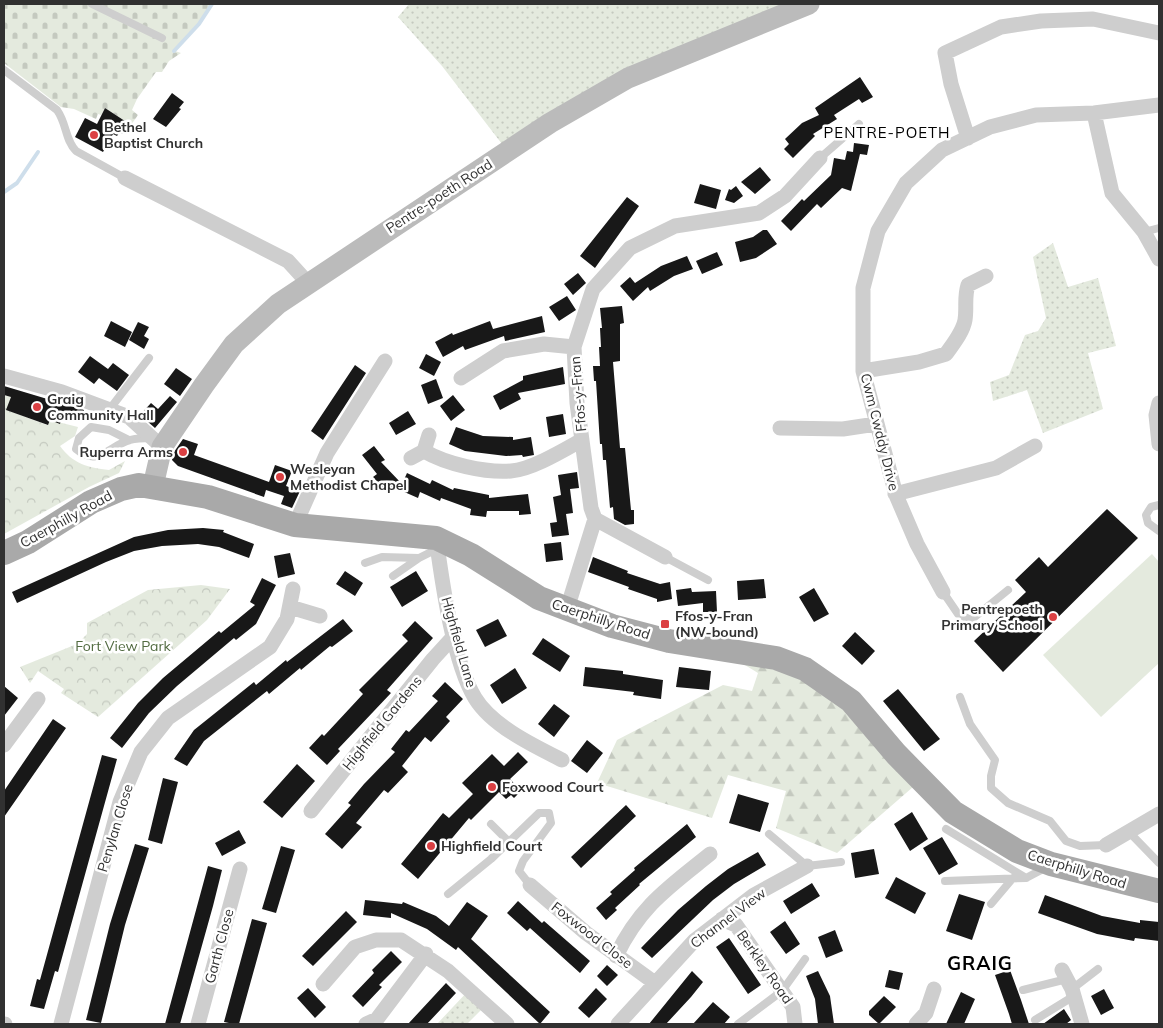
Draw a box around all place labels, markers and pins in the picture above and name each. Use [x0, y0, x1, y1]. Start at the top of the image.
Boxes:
place label: Bethel Baptist Church [104, 118, 203, 152]
marker: Bethel Baptist Church [88, 129, 100, 141]
place label: Graig Community Hall [47, 390, 154, 424]
marker: Graig Community Hall [31, 401, 43, 413]
place label: Ruperra Arms [79, 443, 173, 461]
marker: Ruperra Arms [177, 446, 189, 458]
place label: Wesleyan Methodist Chapel [290, 460, 407, 494]
marker: Wesleyan Methodist Chapel [274, 471, 286, 483]
place label: Pentrepoeth Primary School [941, 600, 1043, 634]
place label: Ffos-y-Fran (NW-bound) [675, 607, 759, 641]
marker: Pentrepoeth Primary School [1047, 611, 1059, 623]
marker: Ffos-y-Fran (NW-bound) [659, 618, 671, 630]
place label: Foxwood Court [502, 778, 604, 796]
marker: Foxwood Court [486, 781, 498, 793]
place label: Highfield Court [441, 837, 543, 855]
marker: Highfield Court [425, 840, 437, 852]

